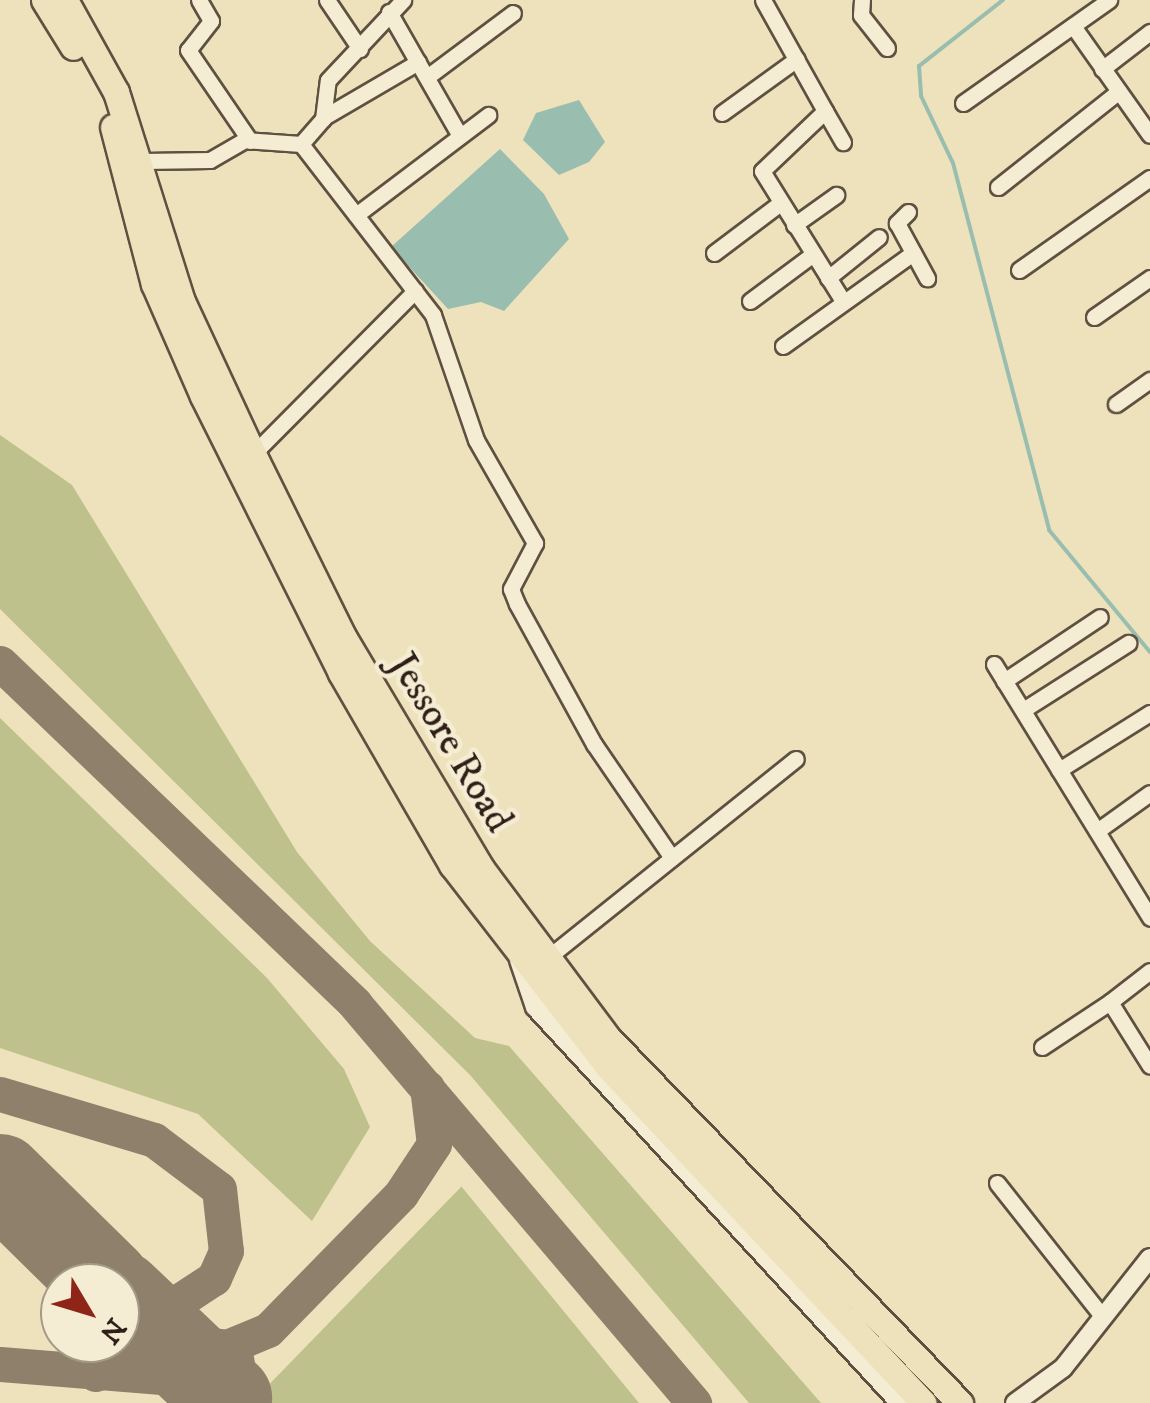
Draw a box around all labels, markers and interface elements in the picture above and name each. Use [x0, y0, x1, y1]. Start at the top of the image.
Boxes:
street label: Jessore Road [378, 645, 522, 841]
north arrow [40, 1263, 140, 1363]
text: N [92, 1311, 133, 1350]

